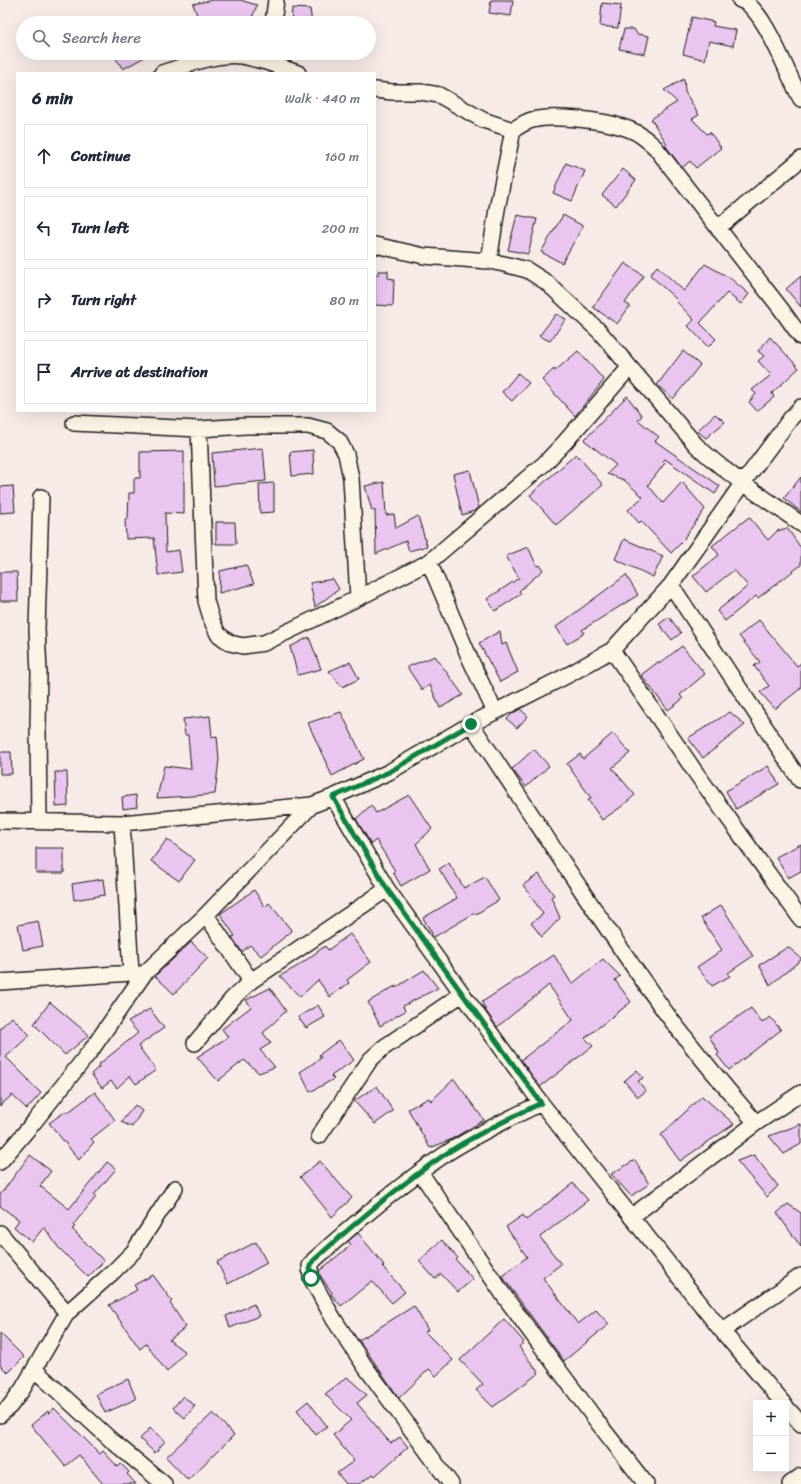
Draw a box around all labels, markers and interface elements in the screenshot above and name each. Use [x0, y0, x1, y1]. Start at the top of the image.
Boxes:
search box [16, 16, 376, 60]
text: Search here [62, 25, 141, 51]
icon: search [30, 27, 52, 49]
text: 6 min [32, 83, 73, 113]
text: Walk · 440 m [285, 87, 360, 110]
text: Continue [71, 143, 131, 169]
icon: ahead [33, 145, 55, 167]
text: 160 m [324, 145, 359, 168]
text: Turn left [71, 215, 129, 241]
icon: left [33, 217, 55, 239]
text: 200 m [322, 217, 359, 240]
text: Turn right [71, 287, 136, 313]
icon: right [33, 289, 55, 311]
text: 80 m [330, 289, 359, 312]
text: Arrive at destination [71, 359, 208, 385]
icon: arrive [33, 361, 55, 383]
route end [462, 715, 480, 733]
route start [302, 1269, 320, 1287]
map controls [753, 1400, 789, 1472]
button: + [753, 1400, 789, 1436]
button: − [753, 1436, 789, 1472]

